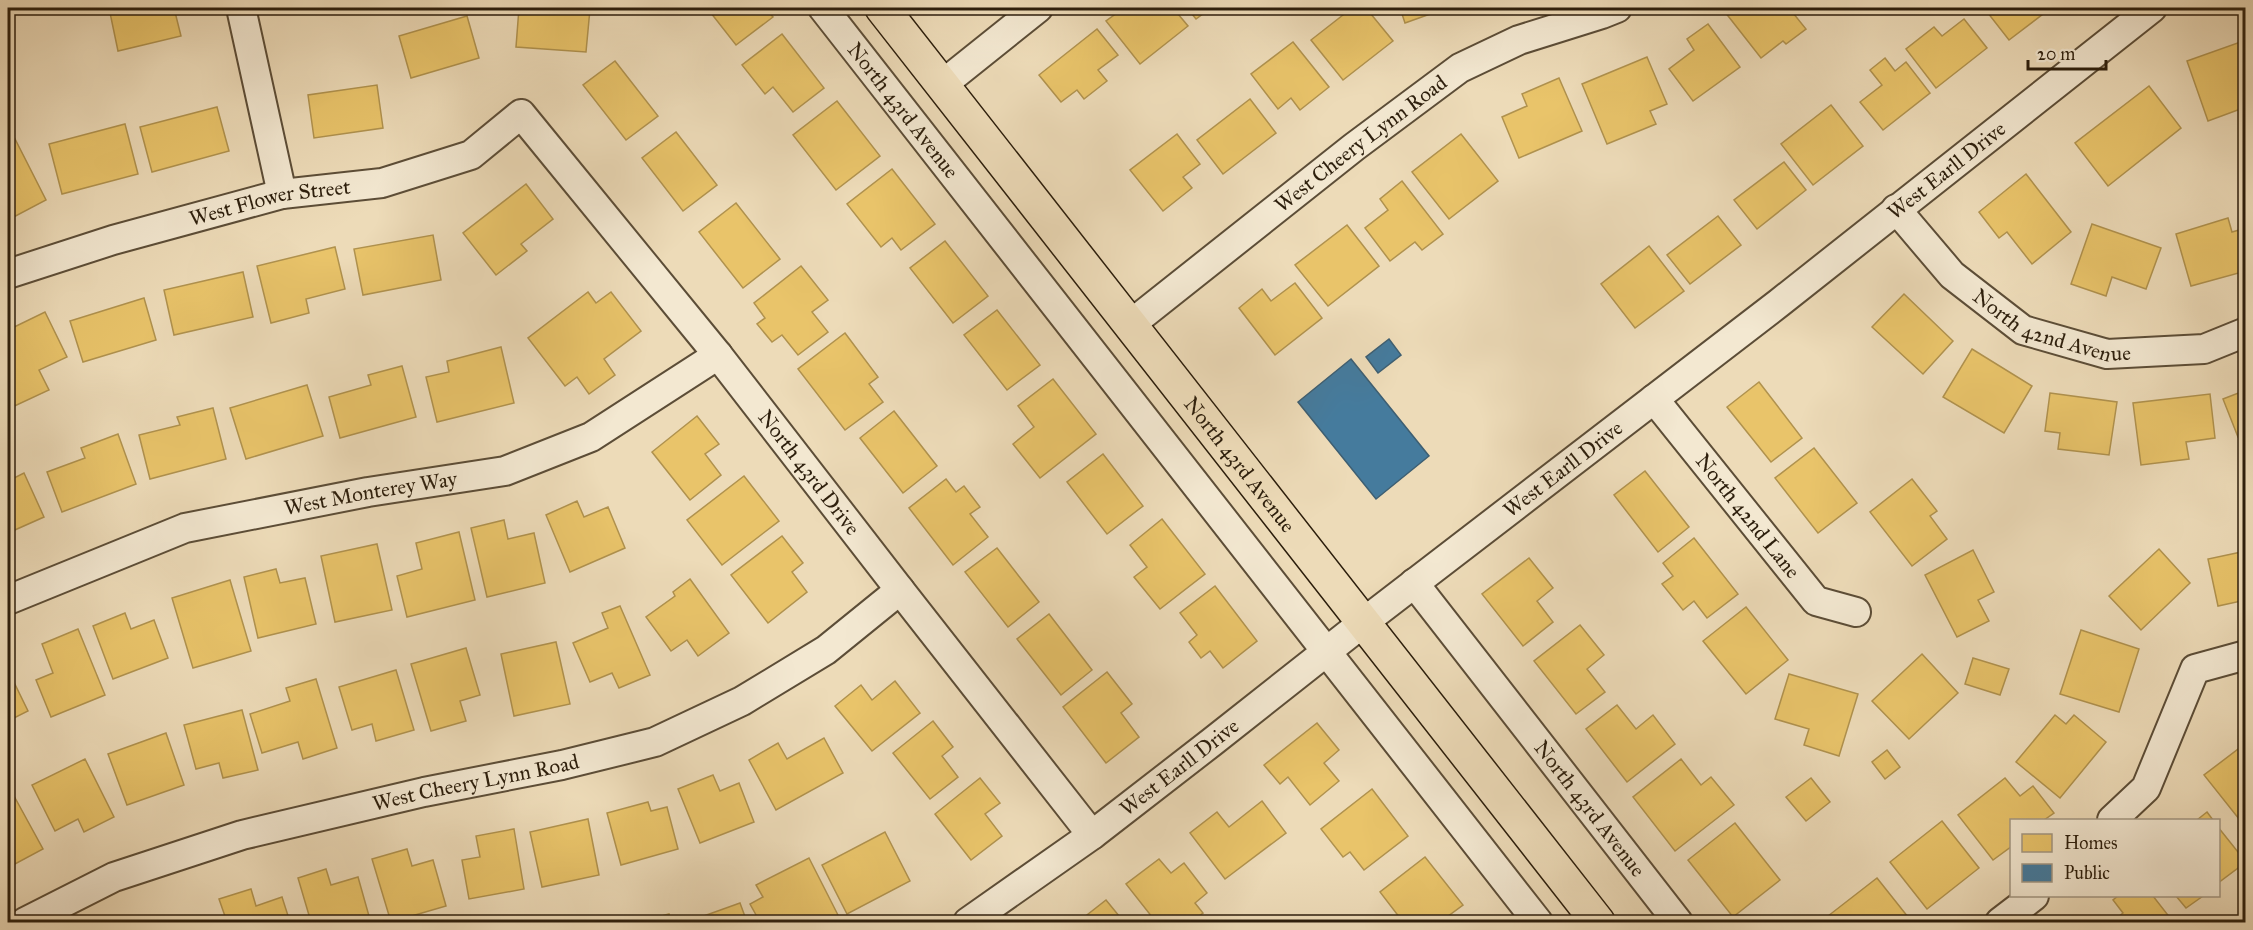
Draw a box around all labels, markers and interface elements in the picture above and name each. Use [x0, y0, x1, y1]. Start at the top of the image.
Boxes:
scale bar [2028, 33, 2106, 71]
street label: North 43rd Avenue [842, 37, 965, 184]
text: 20 m [2037, 43, 2075, 65]
street label: West Cheery Lynn Road [1269, 69, 1452, 218]
street label: West Earll Drive [1882, 116, 2011, 225]
street label: West Flower Street [186, 174, 352, 232]
street label: North 42nd Avenue [1968, 283, 2132, 368]
street label: North 43rd Avenue [1178, 391, 1301, 538]
street label: North 43rd Drive [752, 405, 866, 540]
street label: West Earll Drive [1498, 415, 1628, 523]
street label: North 42nd Lane [1690, 448, 1806, 584]
street label: West Monterey Way [282, 465, 460, 521]
street label: West Earll Drive [1115, 713, 1244, 822]
street label: North 43rd Avenue [1529, 735, 1651, 882]
street label: West Cheery Lynn Road [370, 748, 582, 817]
legend [2010, 819, 2220, 897]
text: Homes [2064, 832, 2118, 854]
text: Public [2064, 862, 2110, 884]

